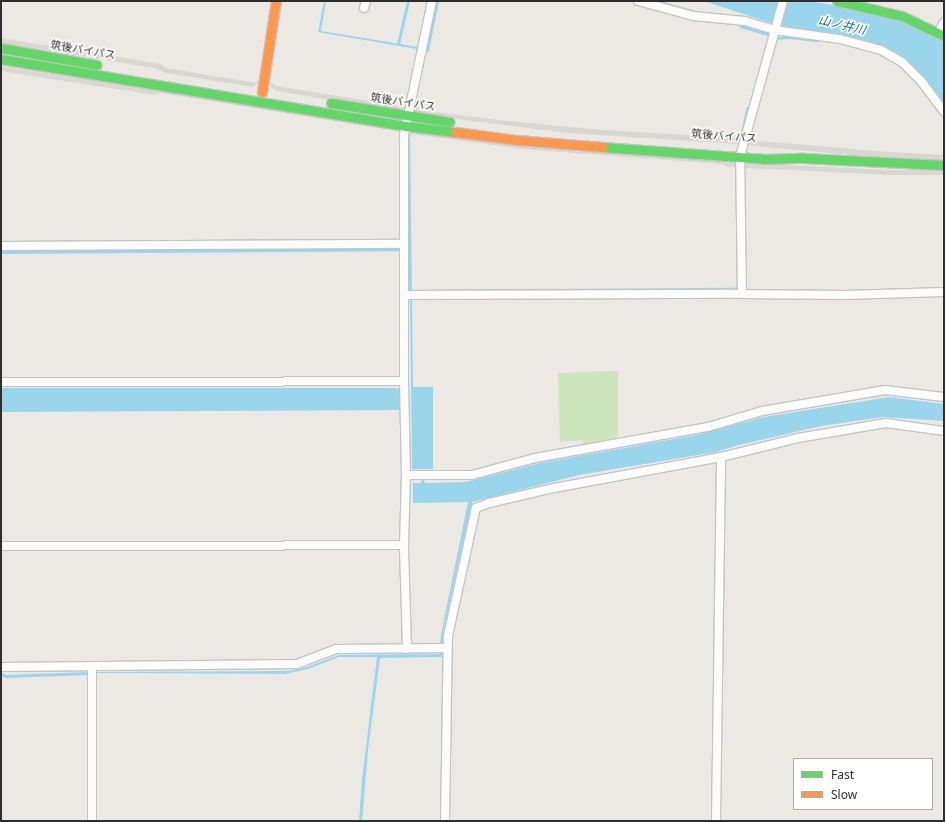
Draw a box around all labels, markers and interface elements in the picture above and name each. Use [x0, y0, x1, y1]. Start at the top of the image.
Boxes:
water label: 山ノ井川 [817, 13, 867, 37]
street label: 筑後バイパス [49, 38, 117, 62]
street label: 筑後バイパス [369, 90, 437, 114]
street label: 筑後バイパス [691, 127, 757, 145]
legend [793, 758, 933, 810]
text: Fast [831, 766, 854, 783]
text: Slow [831, 786, 857, 803]

